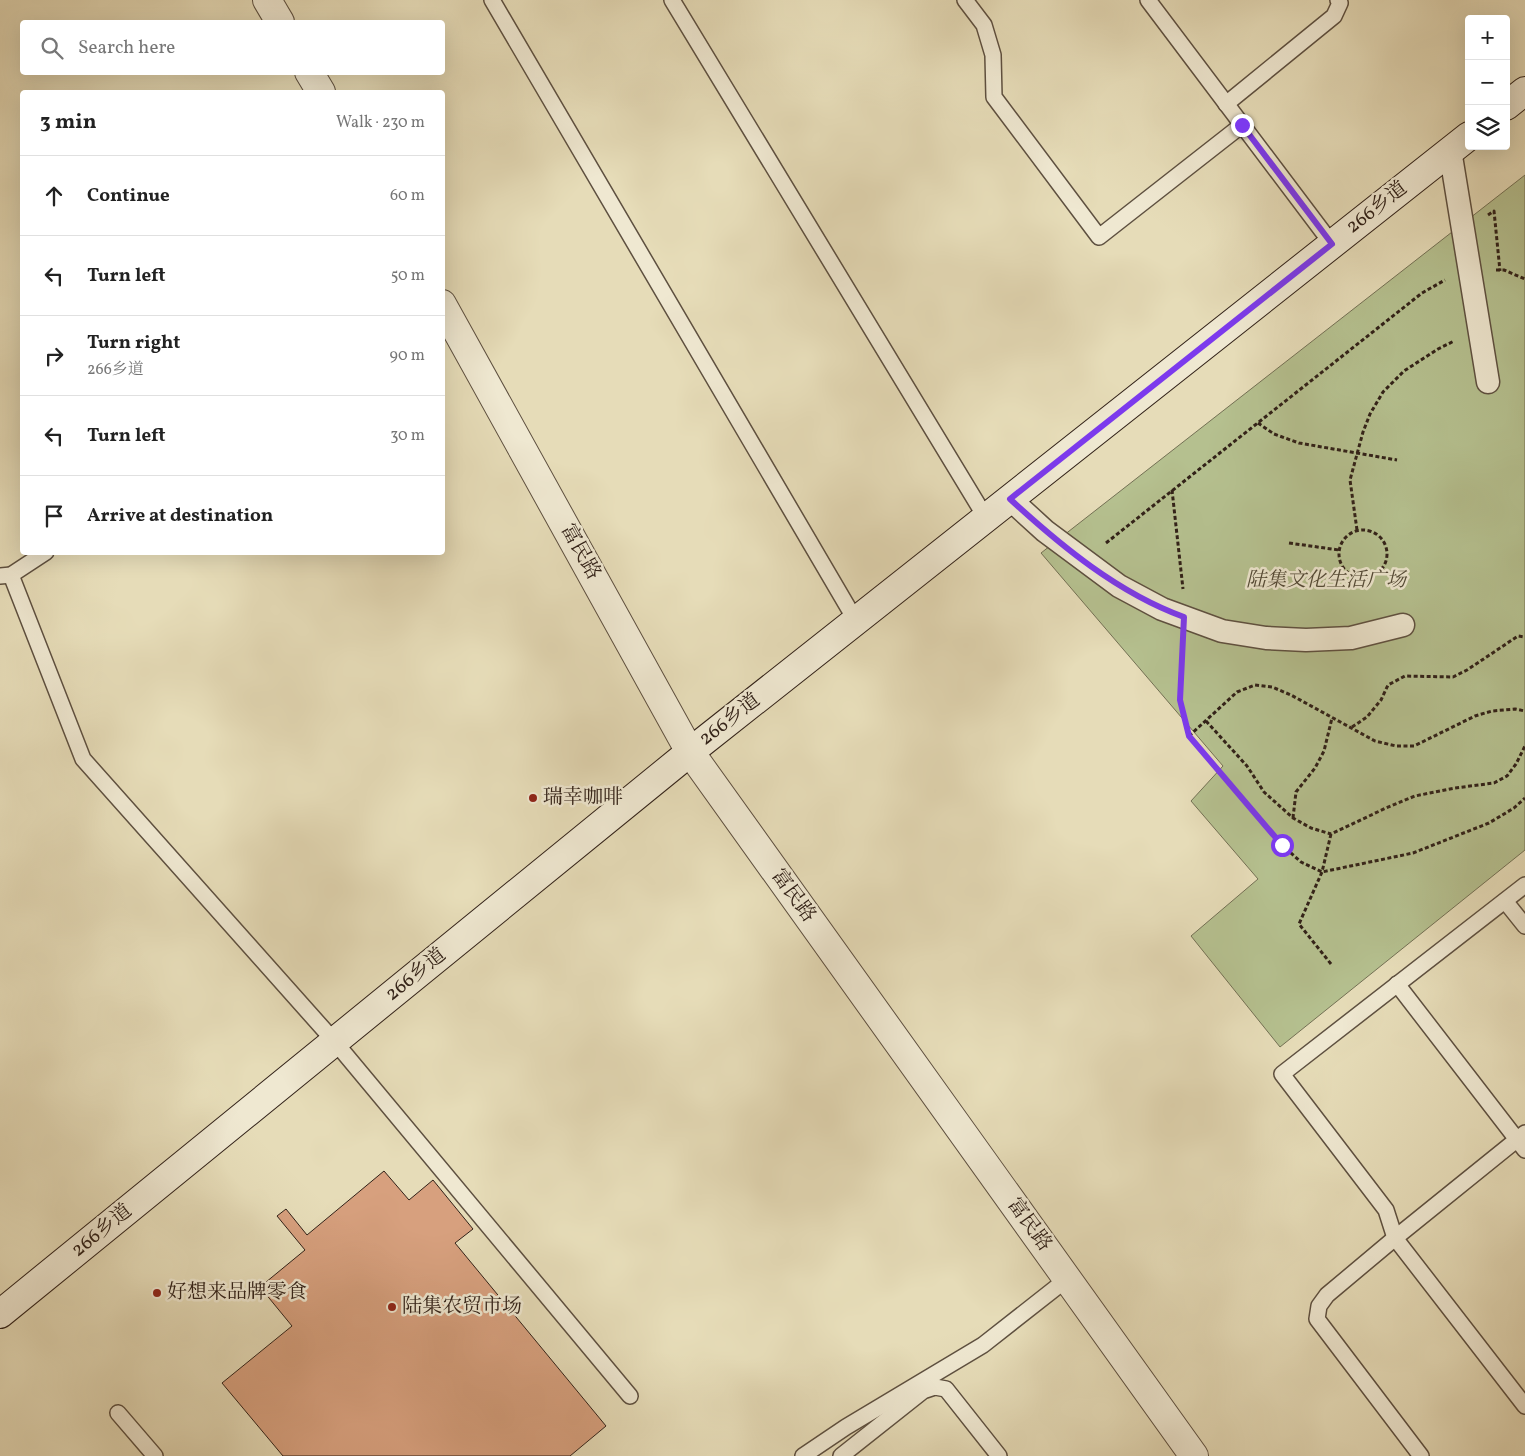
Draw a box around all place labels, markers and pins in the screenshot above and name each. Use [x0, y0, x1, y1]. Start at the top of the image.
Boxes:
place label: 瑞幸咖啡 [543, 784, 623, 812]
marker: 瑞幸咖啡 [527, 792, 539, 804]
place label: 好想来品牌零食 [167, 1279, 307, 1307]
marker: 好想来品牌零食 [151, 1287, 163, 1299]
place label: 陆集农贸市场 [402, 1293, 522, 1321]
marker: 陆集农贸市场 [386, 1301, 398, 1313]

